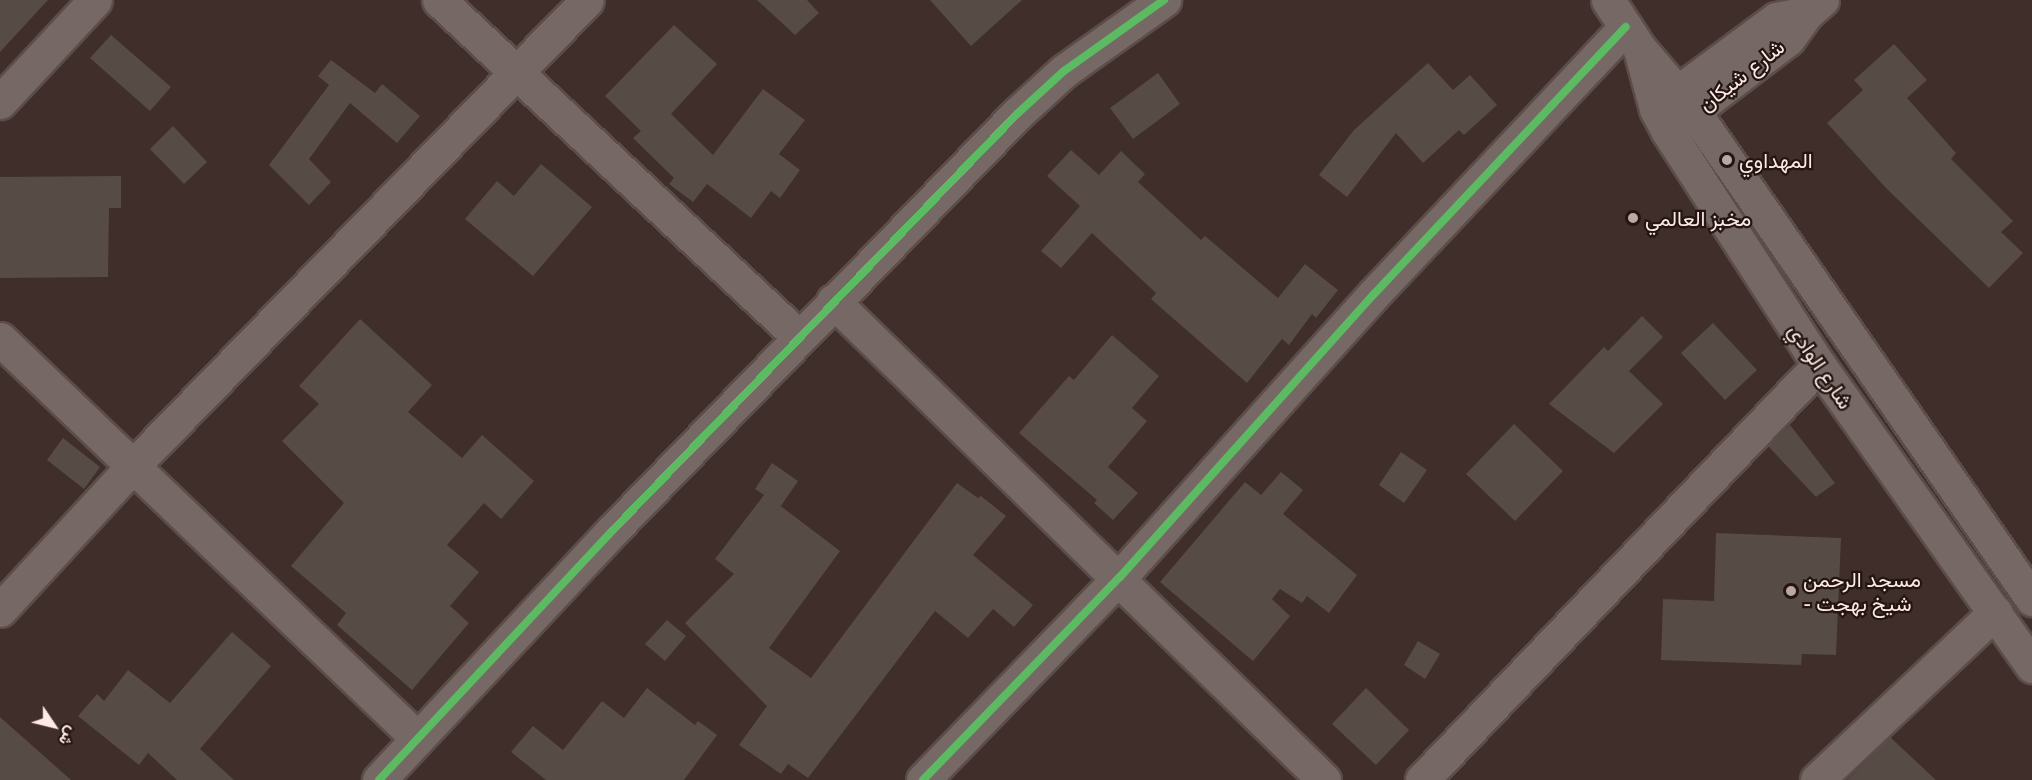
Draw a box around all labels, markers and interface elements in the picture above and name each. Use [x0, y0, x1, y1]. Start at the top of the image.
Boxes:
street label: شارع شيكان [1693, 34, 1789, 116]
place label: المهداوي [1739, 147, 1813, 173]
marker: المهداوي [1720, 153, 1734, 167]
place label: مخبز العالمي [1645, 205, 1751, 231]
marker: مخبز العالمي [1626, 211, 1640, 225]
street label: شارع الوادي [1783, 319, 1859, 413]
place label: مسجد الرحمن - شيخ بهجت [1803, 566, 1921, 616]
marker: مسجد الرحمن - شيخ بهجت [1784, 584, 1798, 598]
north arrow [24, 696, 84, 756]
text: ش [55, 723, 82, 750]

